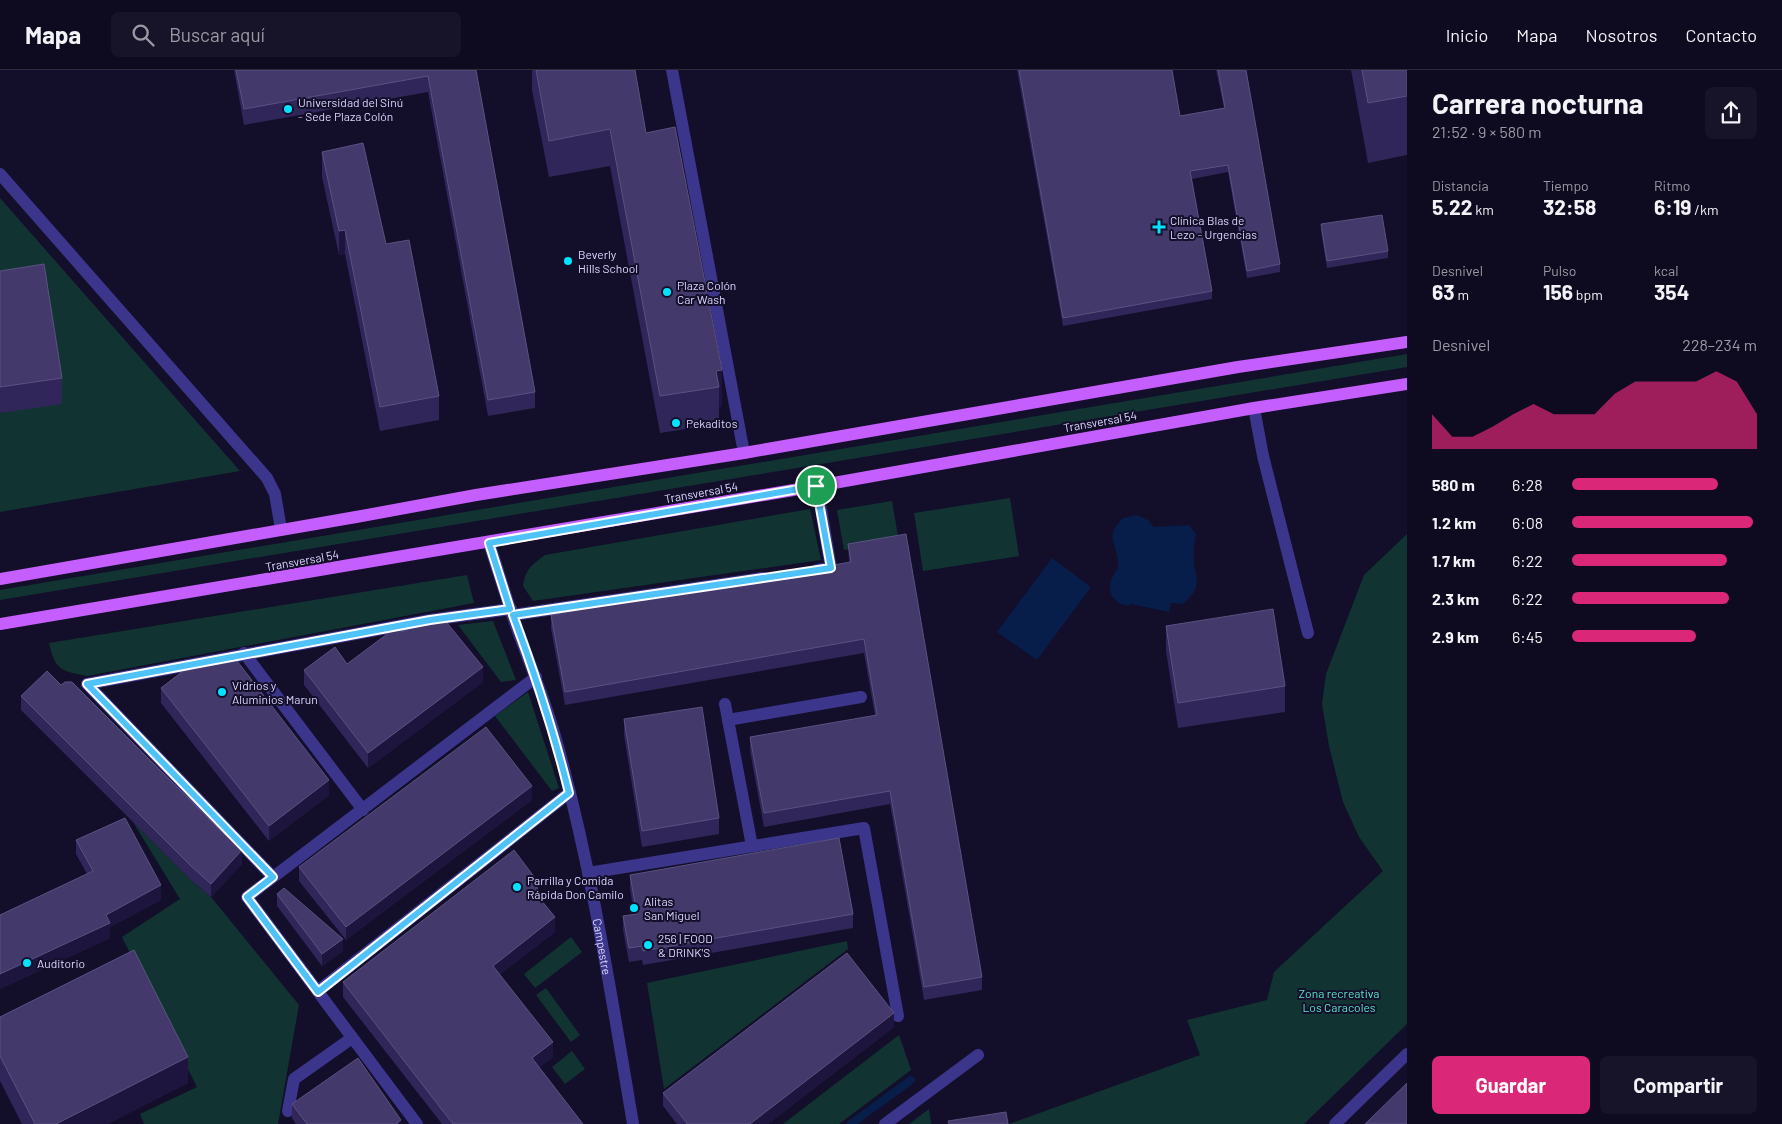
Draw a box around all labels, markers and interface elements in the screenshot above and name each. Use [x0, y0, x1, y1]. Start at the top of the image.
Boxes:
search box [111, 12, 461, 57]
text: Mapa [25, 20, 81, 49]
icon: search [129, 21, 157, 49]
text: Buscar aquí [169, 23, 265, 46]
text: Inicio [1446, 24, 1488, 46]
text: Mapa [1516, 24, 1558, 46]
text: Nosotros [1586, 24, 1657, 46]
text: Contacto [1685, 24, 1757, 46]
text: Carrera nocturna [1432, 86, 1644, 120]
button: share [1705, 87, 1757, 139]
place label: Universidad del Sinú - Sede Plaza Colón [298, 95, 403, 123]
marker: Universidad del Sinú - Sede Plaza Colón [282, 103, 294, 115]
text: 21:52 · 9 × 580 m [1432, 122, 1541, 141]
text: Distancia [1432, 177, 1489, 194]
text: Tiempo [1543, 177, 1589, 194]
text: Ritmo [1654, 177, 1690, 194]
text: 5.22 [1432, 194, 1473, 219]
text: 32:58 [1543, 194, 1596, 219]
text: 6:19 [1654, 194, 1692, 219]
text: km [1473, 201, 1494, 218]
text: /km [1692, 201, 1719, 218]
place label: Clínica Blas de Lezo - Urgencias [1170, 213, 1257, 241]
marker: Clínica Blas de Lezo - Urgencias [1152, 220, 1166, 234]
place label: Beverly Hills School [578, 247, 638, 275]
marker: Beverly Hills School [562, 255, 574, 267]
text: Desnivel [1432, 262, 1483, 279]
text: Pulso [1543, 262, 1576, 279]
text: kcal [1654, 262, 1678, 279]
place label: Plaza Colón Car Wash [677, 278, 736, 306]
text: 63 [1432, 279, 1455, 304]
text: 156 [1543, 279, 1573, 304]
text: 354 [1654, 279, 1689, 304]
marker: Plaza Colón Car Wash [661, 286, 673, 298]
text: m [1455, 286, 1469, 303]
text: bpm [1573, 286, 1603, 303]
text: Desnivel [1432, 335, 1490, 354]
text: 228–234 m [1682, 335, 1757, 354]
street label: Transversal 54 [1062, 408, 1138, 434]
place label: Pekaditos [686, 416, 738, 430]
marker: Pekaditos [670, 417, 682, 429]
pin [795, 465, 837, 507]
icon: arrive [802, 472, 830, 500]
text: 580 m [1432, 475, 1475, 494]
text: 6:28 [1512, 475, 1543, 494]
street label: Transversal 54 [663, 479, 739, 505]
text: 1.2 km [1432, 513, 1476, 532]
text: 6:08 [1512, 513, 1543, 532]
street label: Transversal 54 [264, 547, 340, 573]
text: 1.7 km [1432, 551, 1475, 570]
text: 6:22 [1512, 551, 1543, 570]
text: 2.3 km [1432, 589, 1479, 608]
text: 6:22 [1512, 589, 1543, 608]
text: 2.9 km [1432, 627, 1479, 646]
text: 6:45 [1512, 627, 1543, 646]
place label: Vidrios y Aluminios Marun [232, 678, 318, 706]
marker: Vidrios y Aluminios Marun [216, 686, 228, 698]
place label: Parrilla y Comida Rápida Don Camilo [527, 873, 624, 901]
marker: Parrilla y Comida Rápida Don Camilo [511, 881, 523, 893]
place label: Alitas San Miguel [644, 894, 700, 922]
marker: Alitas San Miguel [628, 902, 640, 914]
street label: Campestre [590, 917, 615, 976]
place label: 256 | FOOD & DRINK'S [658, 931, 713, 959]
marker: 256 | FOOD & DRINK'S [642, 939, 654, 951]
place label: Auditorio [37, 956, 85, 970]
marker: Auditorio [21, 957, 33, 969]
park label: Zona recreativa Los Caracoles [1299, 986, 1379, 1014]
button: Guardar [1432, 1056, 1590, 1114]
button: Compartir [1600, 1056, 1757, 1114]

